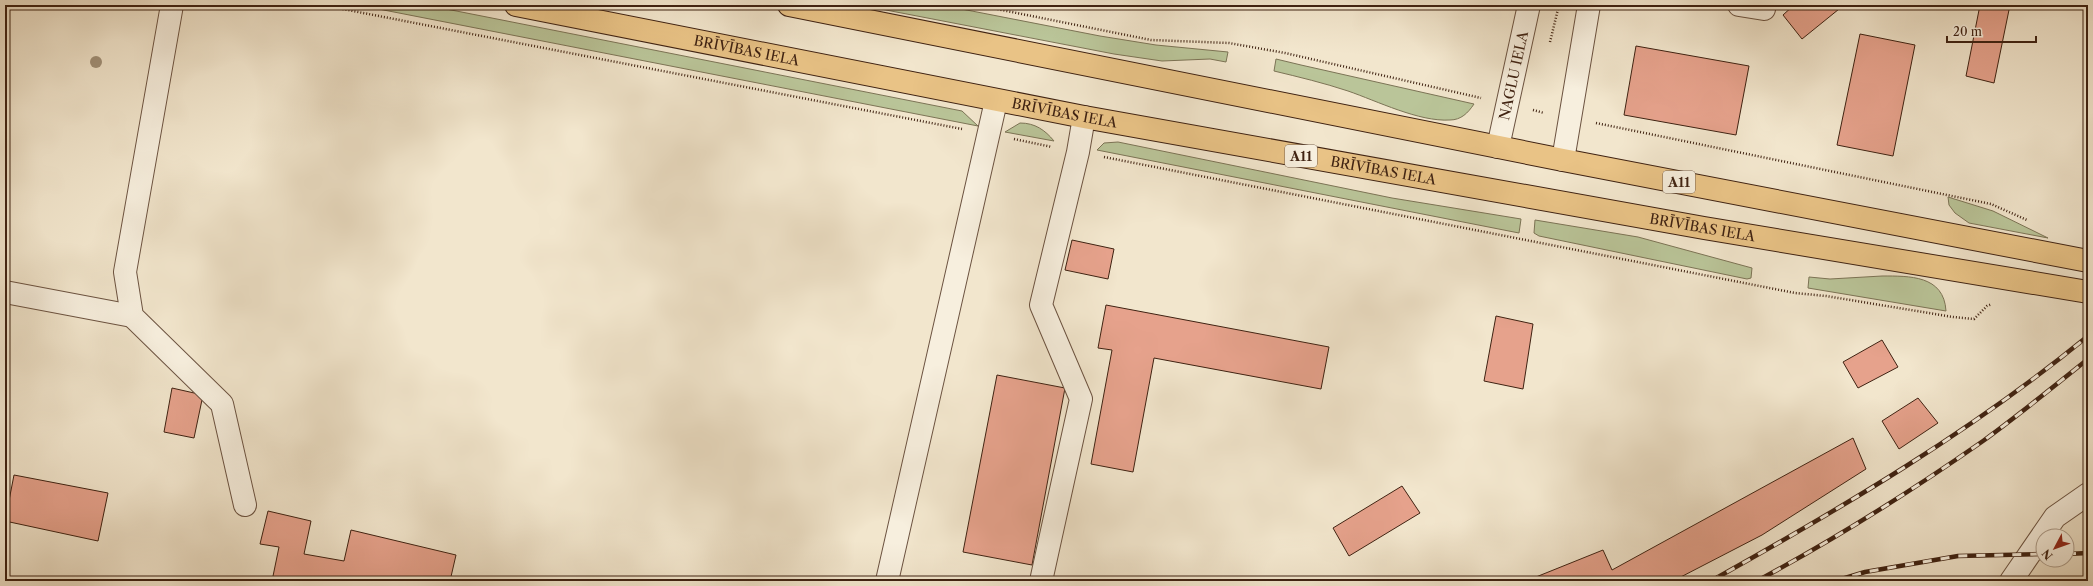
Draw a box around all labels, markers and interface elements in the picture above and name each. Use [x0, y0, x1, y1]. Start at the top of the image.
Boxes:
scale bar [1947, 18, 2036, 44]
text: 20 m [1953, 24, 1982, 39]
street label: NAGLU IELA [1495, 29, 1532, 122]
street label: BRĪVĪBAS IELA [692, 31, 801, 70]
street label: BRĪVĪBAS IELA [1010, 94, 1119, 132]
road number: A11 [1285, 145, 1317, 167]
street label: BRĪVĪBAS IELA [1329, 152, 1438, 189]
road number: A11 [1663, 171, 1695, 193]
street label: BRĪVĪBAS IELA [1648, 209, 1757, 245]
north arrow [2035, 528, 2075, 568]
text: N [2039, 546, 2056, 563]

